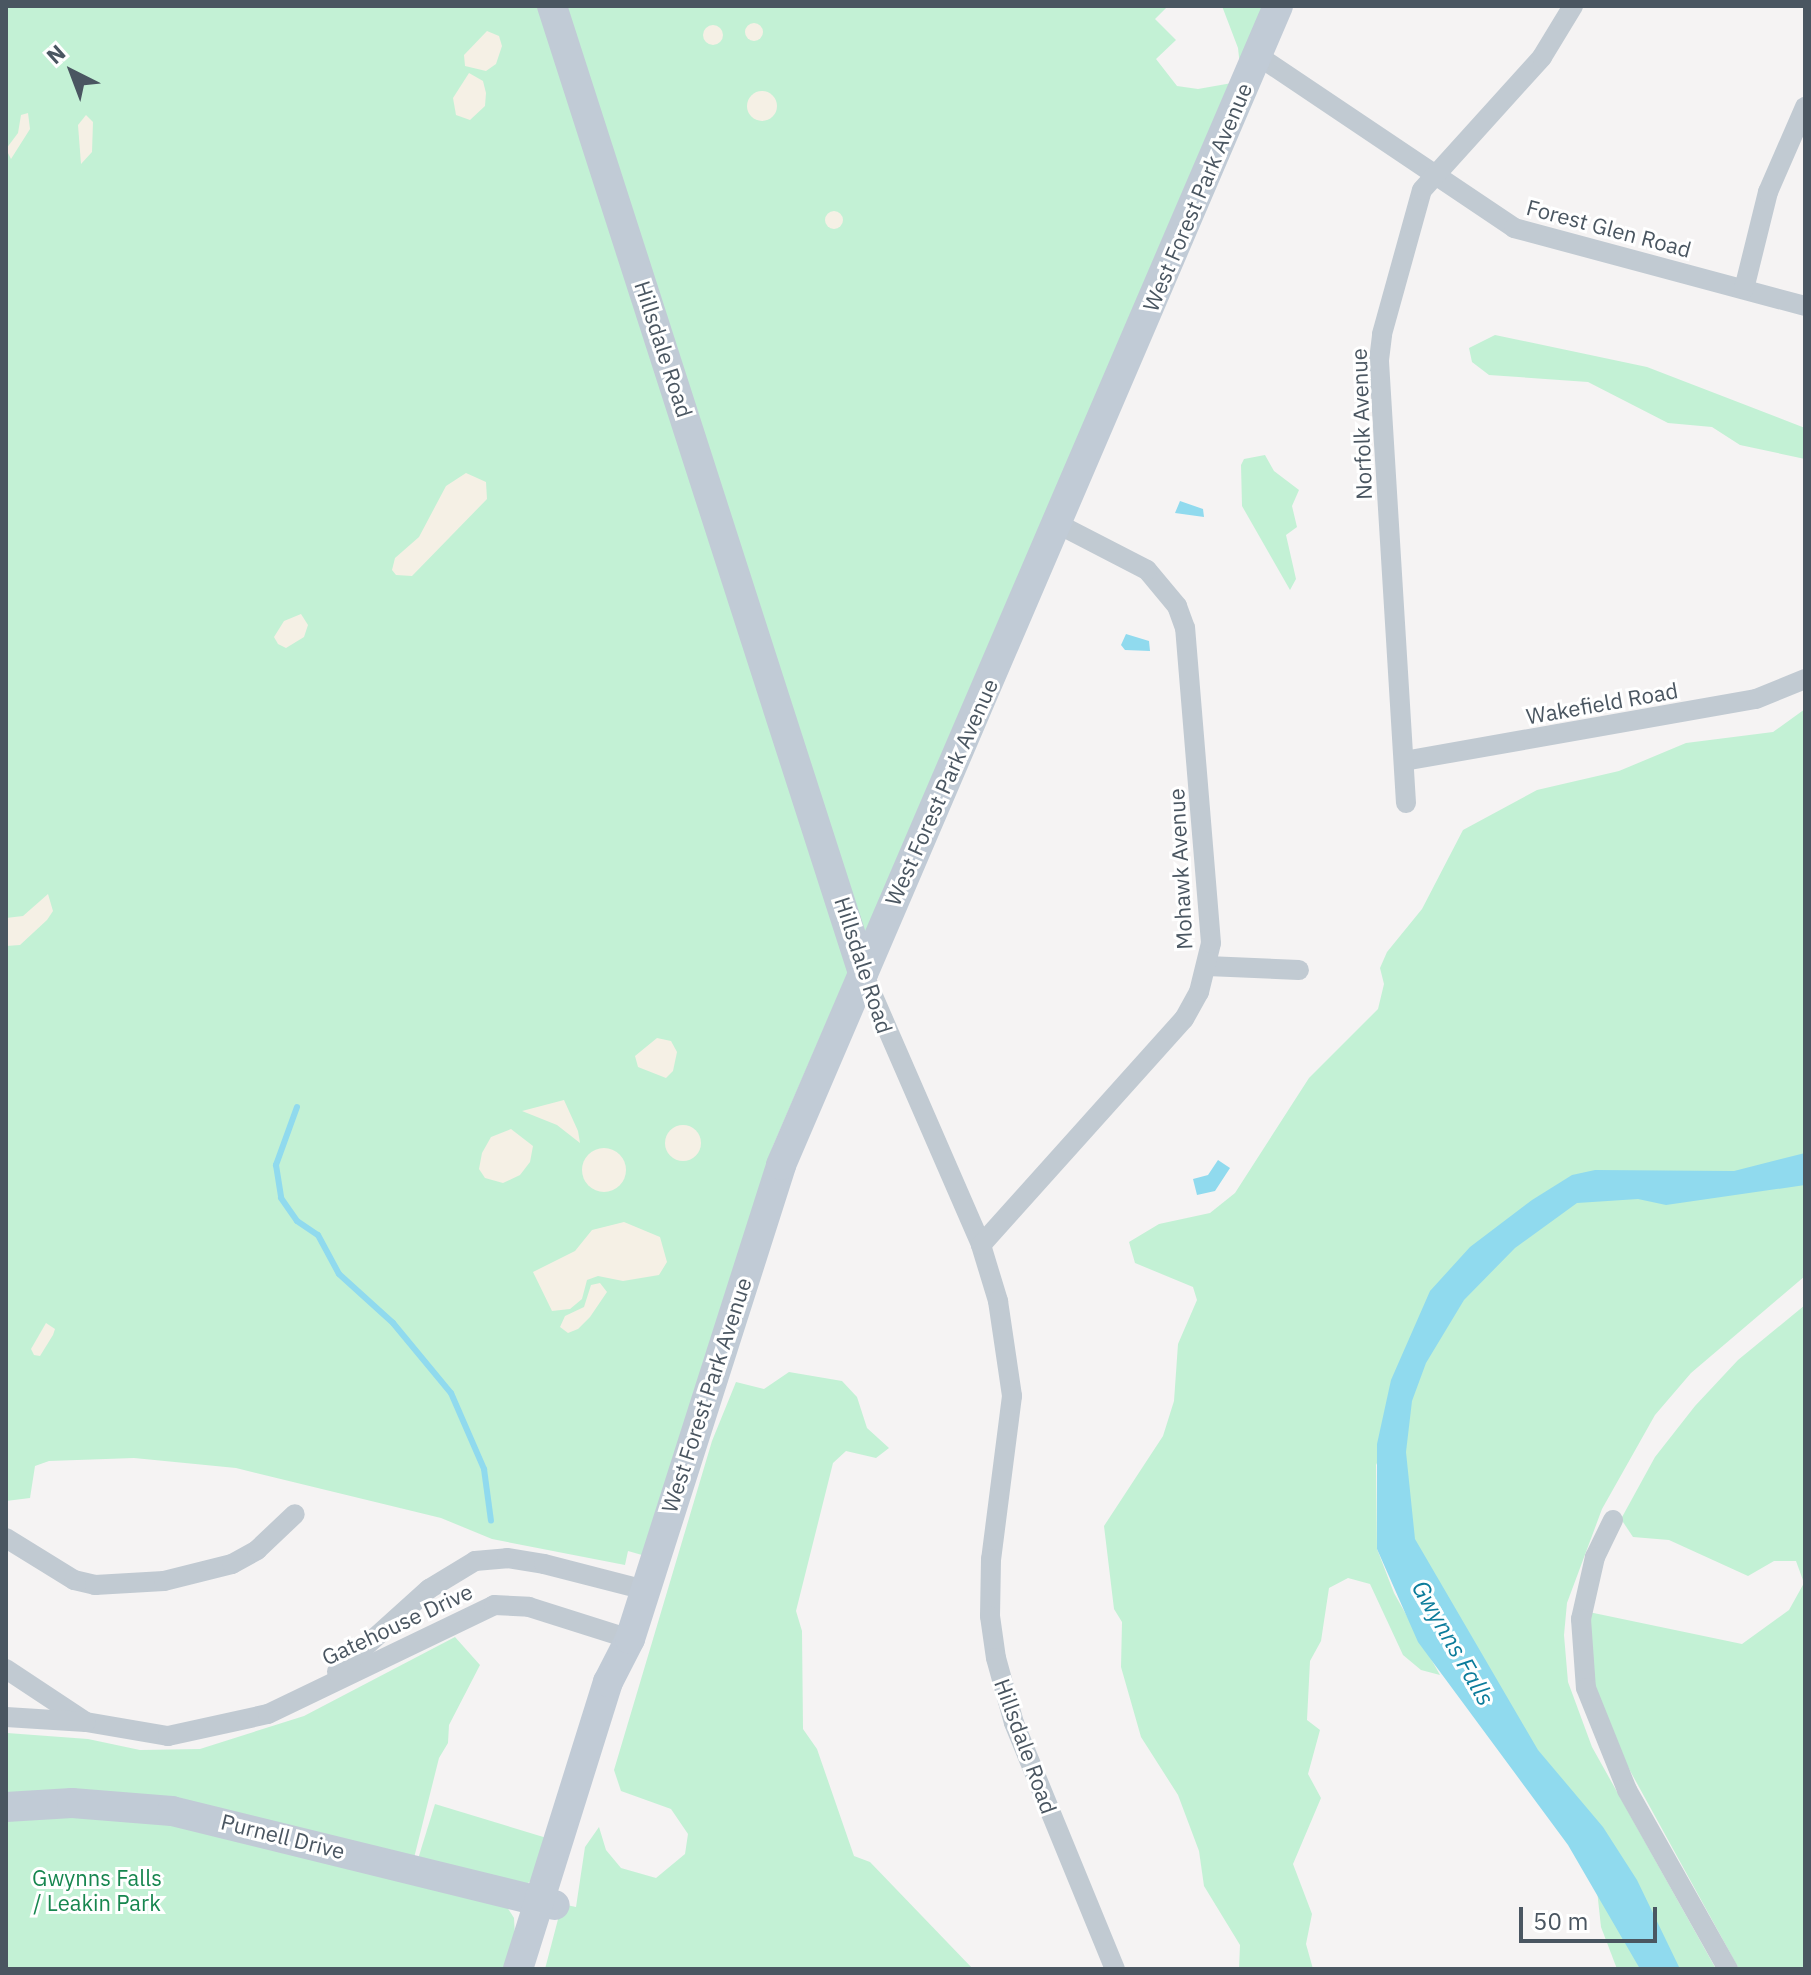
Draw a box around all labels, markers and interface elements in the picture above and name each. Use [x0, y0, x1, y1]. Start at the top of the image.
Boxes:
north arrow [32, 32, 112, 112]
text: N [40, 38, 71, 70]
street label: West Forest Park Avenue [1137, 79, 1257, 315]
street label: Forest Glen Road [1524, 193, 1694, 263]
street label: Hillsdale Road [630, 277, 698, 421]
street label: Norfolk Avenue [1345, 348, 1377, 500]
street label: West Forest Park Avenue [879, 674, 1003, 910]
street label: Wakefield Road [1524, 677, 1680, 729]
street label: Mohawk Avenue [1163, 788, 1197, 950]
street label: Hillsdale Road [830, 893, 898, 1037]
street label: West Forest Park Avenue [656, 1274, 756, 1516]
water label: Gwynns Falls [1406, 1575, 1500, 1711]
street label: Gatehouse Drive [318, 1578, 476, 1670]
street label: Hillsdale Road [989, 1675, 1063, 1817]
street label: Purnell Drive [218, 1808, 348, 1864]
park label: Gwynns Falls / Leakin Park [32, 1864, 162, 1916]
scale bar [1523, 1891, 1661, 1941]
text: 50 m [1533, 1905, 1588, 1937]

